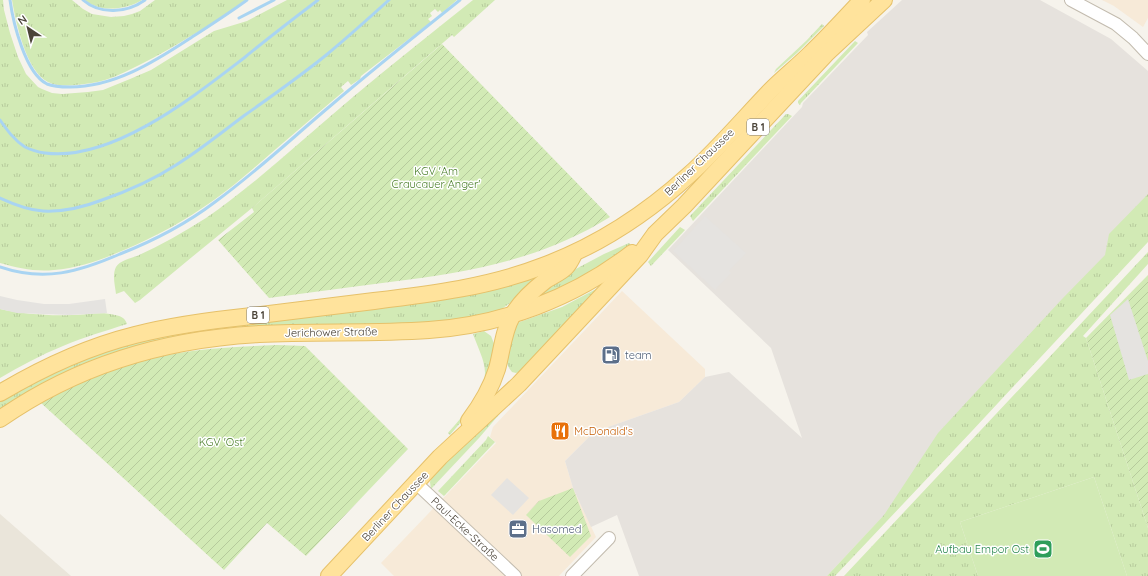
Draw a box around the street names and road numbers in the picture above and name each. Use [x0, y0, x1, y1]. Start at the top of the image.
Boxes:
road number: B 1 [747, 119, 769, 135]
street label: Berliner Chaussee [661, 125, 737, 199]
road number: B 1 [247, 307, 269, 323]
street label: Jerichower Straße [284, 324, 378, 340]
street label: Berliner Chaussee [359, 468, 431, 544]
street label: Paul-Ecke-Straße [428, 494, 502, 564]

